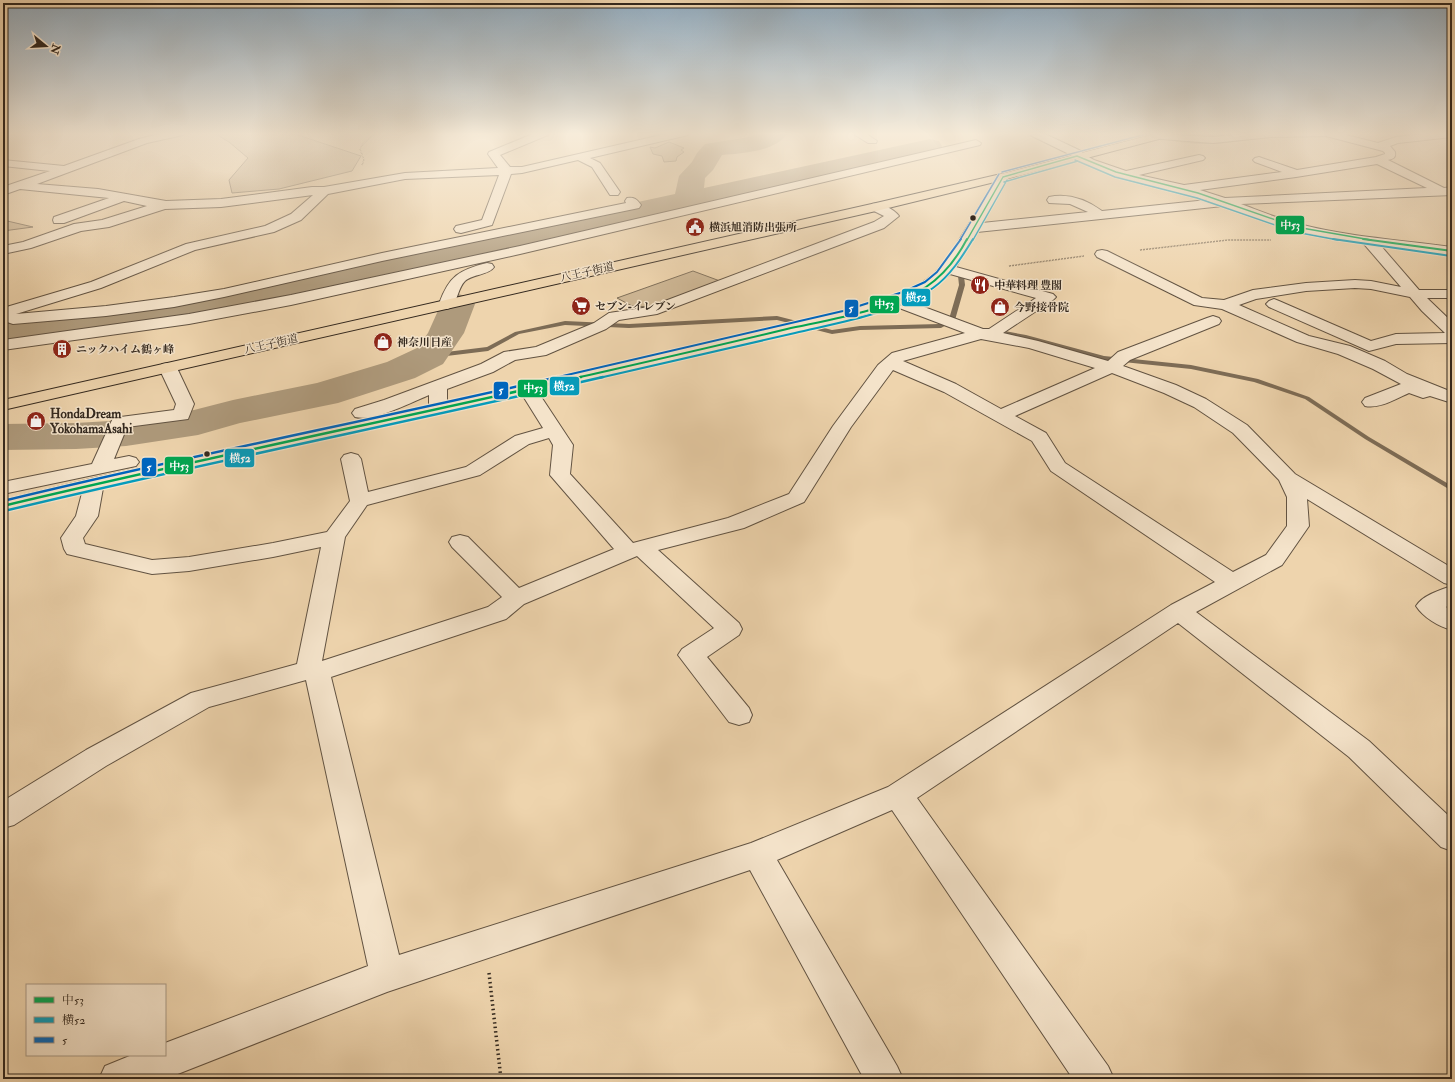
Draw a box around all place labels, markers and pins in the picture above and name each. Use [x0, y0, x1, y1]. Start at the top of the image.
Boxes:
unlabelled marker [968, 213, 978, 223]
public building icon: 横浜旭消防出張所 [684, 216, 706, 238]
place label: 横浜旭消防出張所 [709, 221, 797, 234]
restaurant icon: 中華料理 豊閣 [969, 274, 991, 296]
place label: 中華料理 豊閣 [994, 279, 1062, 292]
supermarket icon: セブン-イレブン [570, 295, 592, 317]
shop icon: 今野接骨院 [989, 296, 1011, 318]
place label: セブン-イレブン [595, 300, 676, 313]
place label: 今野接骨院 [1014, 301, 1069, 314]
shop icon: 神奈川日産 [372, 331, 394, 353]
place label: 神奈川日産 [397, 336, 452, 349]
building icon: ニックハイム鶴ヶ峰 [51, 338, 73, 360]
place label: ニックハイム鶴ヶ峰 [76, 343, 174, 356]
place label: HondaDream YokohamaAsahi [49, 406, 133, 437]
shop icon: HondaDream YokohamaAsahi [25, 410, 47, 432]
unlabelled marker [202, 449, 212, 459]

